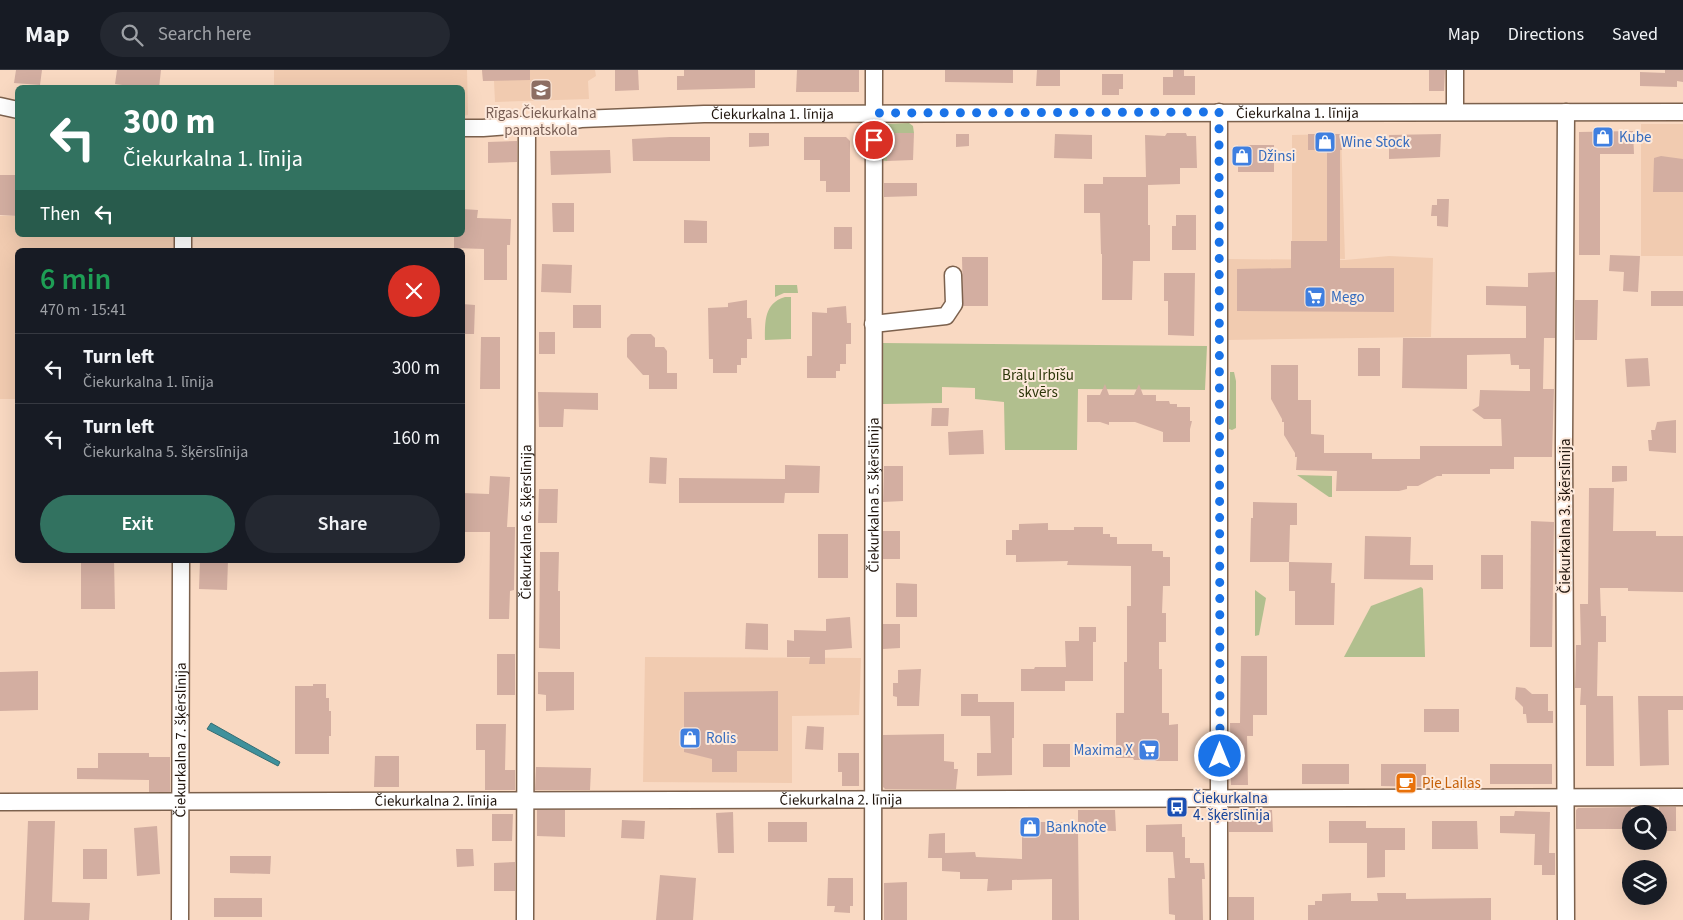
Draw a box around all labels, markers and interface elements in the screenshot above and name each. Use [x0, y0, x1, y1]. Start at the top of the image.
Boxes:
search box [100, 12, 450, 57]
text: Map [25, 17, 70, 52]
icon: search [118, 21, 146, 49]
text: Search here [158, 21, 251, 48]
text: Map [1448, 22, 1480, 47]
text: Directions [1508, 22, 1584, 47]
text: Saved [1612, 22, 1658, 47]
school or university icon: Rīgas Čiekurkalna pamatskola [529, 78, 553, 102]
text: 300 m [123, 97, 215, 147]
street label: Čiekurkalna 1. līnija [1236, 102, 1359, 123]
place label: Rīgas Čiekurkalna pamatskola [485, 103, 597, 141]
street label: Čiekurkalna 1. līnija [711, 103, 834, 124]
icon: left [40, 105, 105, 170]
pin [853, 119, 895, 161]
shop icon: Kube [1591, 125, 1615, 149]
icon: arrive [860, 126, 888, 154]
place label: Kube [1619, 127, 1651, 148]
shop icon: Wine Stock [1313, 130, 1337, 154]
place label: Wine Stock [1341, 132, 1411, 153]
text: Čiekurkalna 1. līnija [123, 143, 303, 175]
shop icon: Džinsi [1230, 144, 1254, 168]
place label: Džinsi [1258, 146, 1295, 167]
icon: left [90, 200, 118, 228]
text: Then [40, 201, 80, 228]
text: 6 min [40, 258, 111, 301]
button: close [388, 265, 440, 317]
supermarket icon: Mego [1303, 285, 1327, 309]
place label: Mego [1331, 287, 1365, 308]
text: 470 m · 15:41 [40, 299, 127, 321]
text: Turn left [83, 344, 154, 371]
icon: left [40, 355, 68, 383]
text: 300 m [392, 355, 440, 382]
park label: Brāļu Irbīšu skvērs [1002, 365, 1074, 403]
text: Čiekurkalna 1. līnija [83, 371, 214, 393]
text: Turn left [83, 414, 154, 441]
street label: Čiekurkalna 5. šķērslīnija [863, 417, 884, 573]
icon: left [40, 425, 68, 453]
text: 160 m [392, 425, 440, 452]
street label: Čiekurkalna 3. šķērslīnija [1555, 439, 1576, 593]
text: Čiekurkalna 5. šķērslīnija [83, 441, 248, 463]
street label: Čiekurkalna 6. šķērslīnija [515, 444, 537, 600]
button: Exit [40, 495, 235, 553]
button: Share [245, 495, 440, 553]
street label: Čiekurkalna 7. šķērslīnija [170, 662, 191, 818]
shop icon: Rolis [678, 726, 702, 750]
place label: Rolis [706, 728, 736, 749]
position arrow [1193, 729, 1245, 781]
supermarket icon: Maxima X [1137, 738, 1161, 762]
place label: Maxima X [1073, 740, 1133, 761]
cafe icon: Pie Lailas [1394, 771, 1418, 795]
place label: Pie Lailas [1422, 773, 1481, 794]
place label: Čiekurkalna 4. šķērslīnija [1193, 788, 1270, 826]
street label: Čiekurkalna 2. līnija [780, 789, 902, 810]
street label: Čiekurkalna 2. līnija [375, 790, 497, 811]
bus stop icon: Čiekurkalna 4. šķērslīnija [1165, 795, 1189, 819]
map controls [1622, 805, 1667, 905]
button: search [1622, 805, 1667, 850]
shop icon: Banknote [1018, 815, 1042, 839]
place label: Banknote [1046, 817, 1106, 838]
button: layers [1622, 860, 1667, 905]

